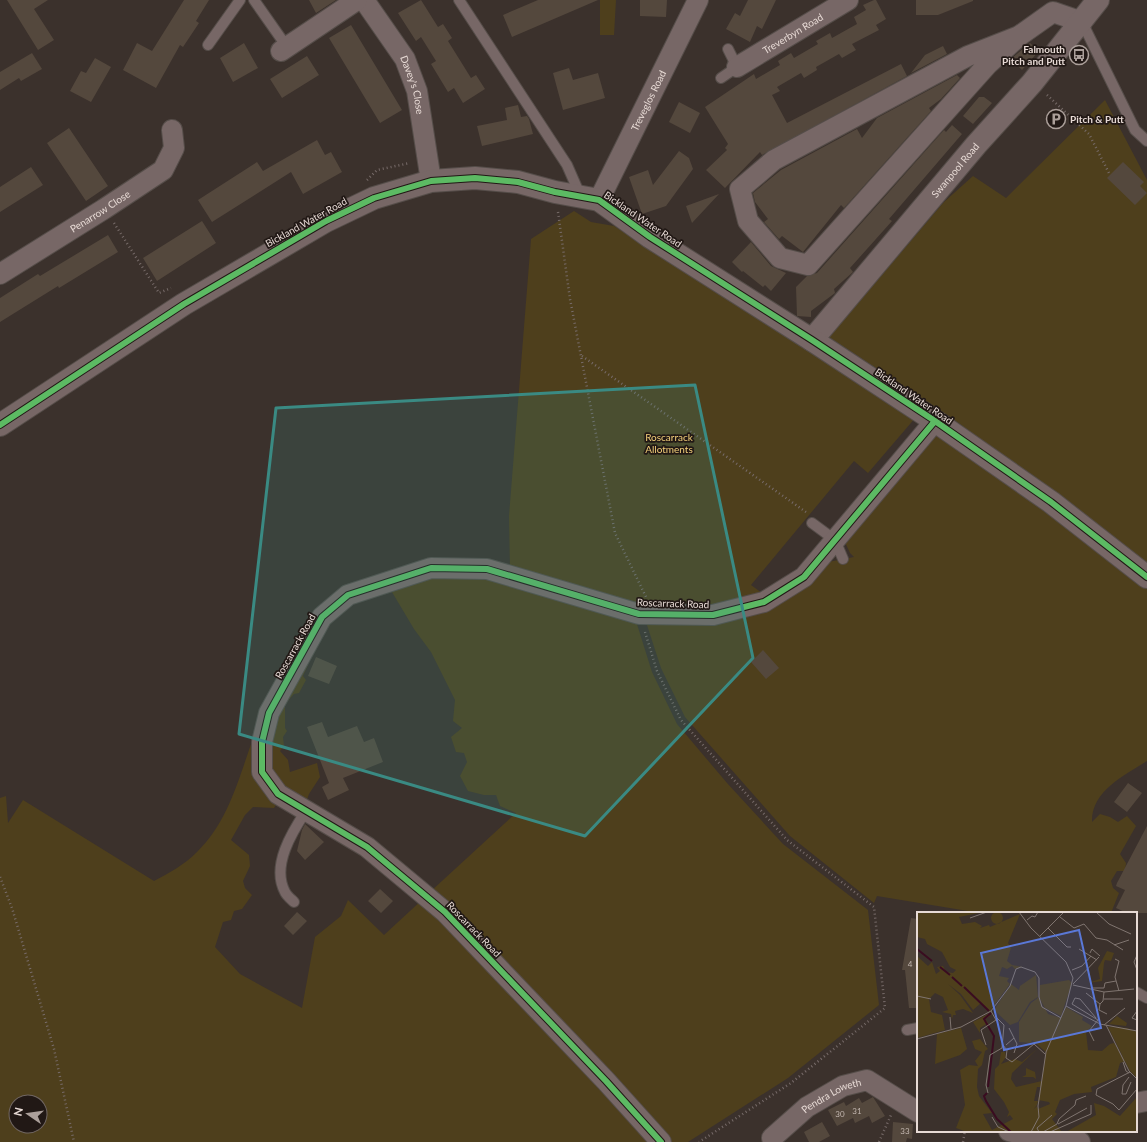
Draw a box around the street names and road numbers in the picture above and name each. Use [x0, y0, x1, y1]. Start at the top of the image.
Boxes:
street label: Treverbyn Road [760, 11, 825, 56]
street label: Davey's Close [398, 54, 427, 115]
street label: Treveglos Road [628, 68, 668, 133]
street label: Swanpool Road [928, 140, 981, 200]
street label: Penarrow Close [68, 188, 132, 235]
street label: Bickland Water Road [602, 189, 684, 249]
street label: Bickland Water Road [263, 195, 349, 249]
street label: Bickland Water Road [873, 366, 955, 426]
street label: Roscarrack Road [637, 596, 709, 610]
street label: Roscarrack Road [272, 611, 318, 681]
street label: Roscarrack Road [445, 899, 503, 959]
street label: Pendra Loweth [799, 1076, 862, 1115]

